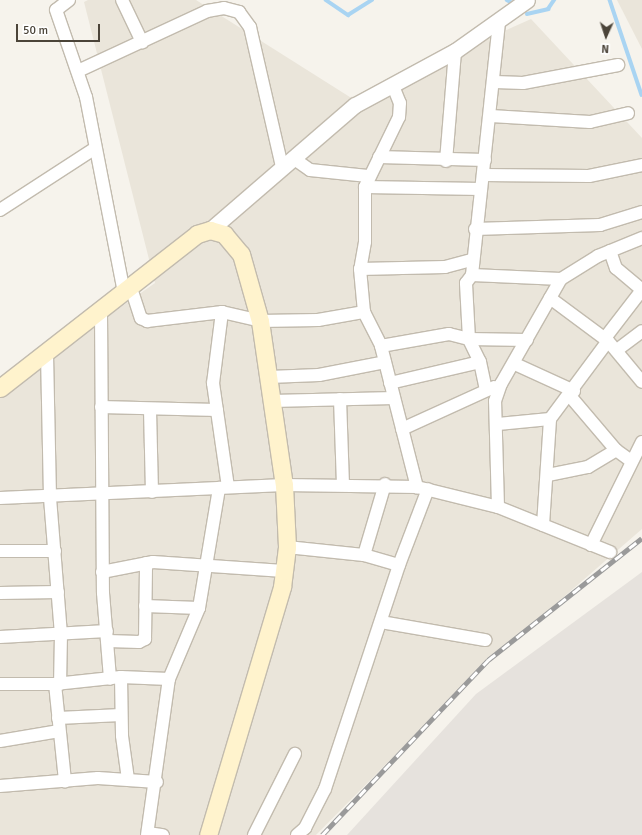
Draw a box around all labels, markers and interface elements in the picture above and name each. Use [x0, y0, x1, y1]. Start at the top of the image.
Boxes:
scale bar [18, 16, 102, 42]
north arrow [586, 16, 626, 56]
text: 50 m [23, 23, 48, 38]
text: N [601, 42, 610, 55]

